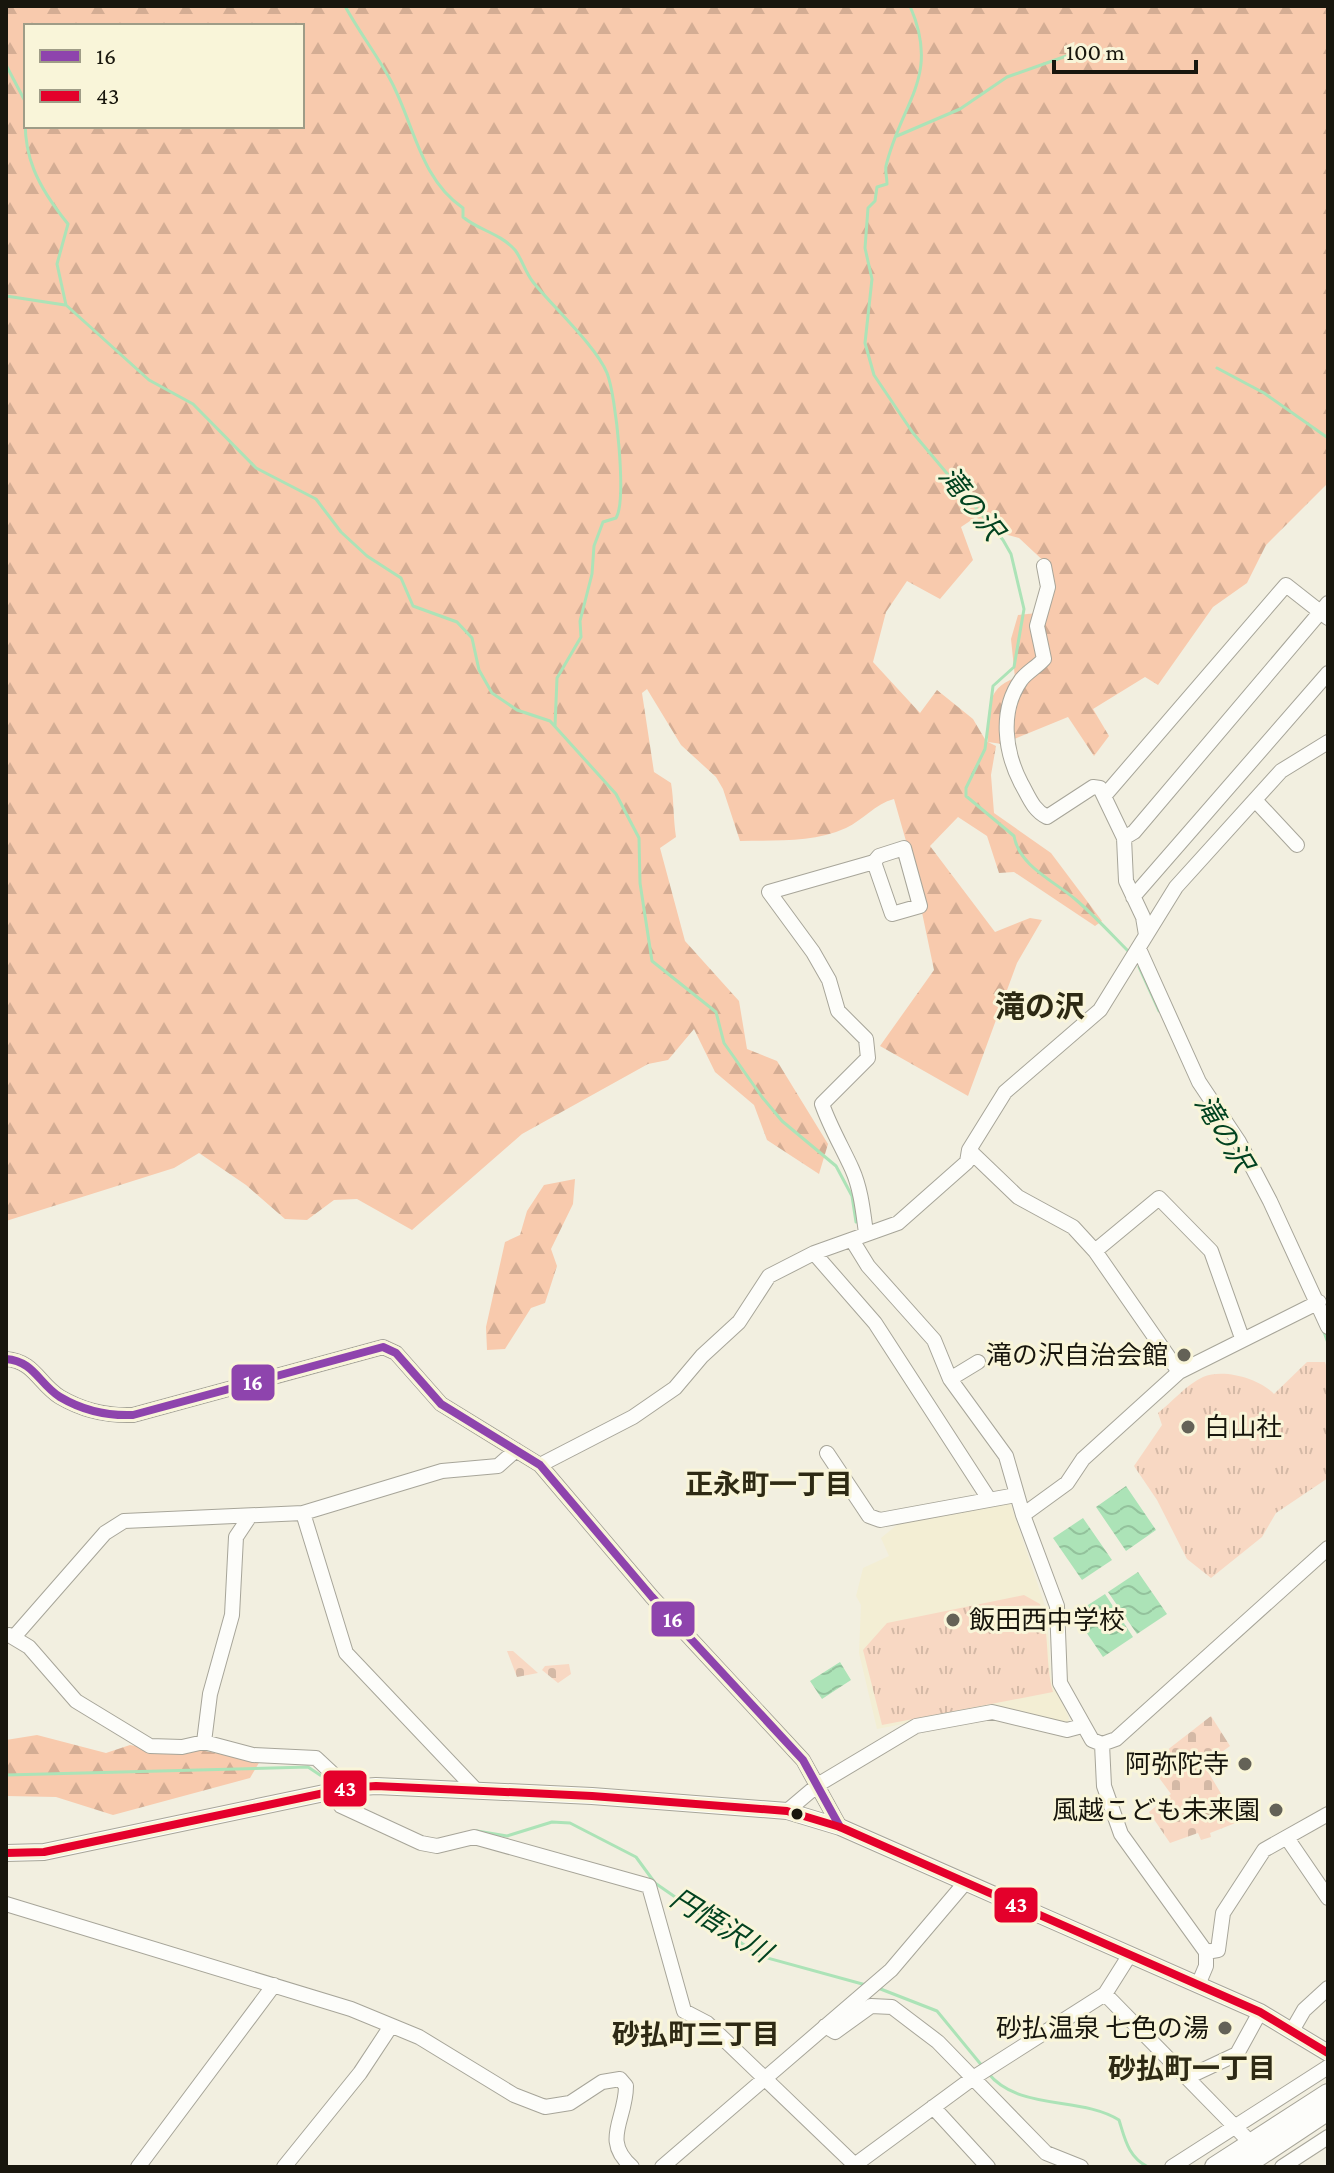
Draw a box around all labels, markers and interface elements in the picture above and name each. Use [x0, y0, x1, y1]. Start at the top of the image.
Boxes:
legend [24, 24, 304, 128]
scale bar [1054, 24, 1196, 74]
text: 100 m [1066, 38, 1125, 65]
text: 16 [96, 42, 116, 69]
text: 43 [96, 82, 119, 109]
water label: 滝の沢 [933, 460, 1012, 549]
district label: 滝の沢 [995, 990, 1085, 1023]
water label: 滝の沢 [1189, 1089, 1261, 1180]
place label: 滝の沢自治会館 [986, 1341, 1168, 1370]
marker: 滝の沢自治会館 [1175, 1346, 1193, 1364]
line badge: 16 [230, 1363, 276, 1402]
text: 16 [243, 1370, 263, 1395]
place label: 白山社 [1204, 1413, 1282, 1442]
marker: 白山社 [1179, 1418, 1197, 1436]
district label: 正永町一丁目 [685, 1469, 853, 1500]
line badge: 16 [650, 1600, 696, 1638]
place label: 飯田西中学校 [969, 1606, 1125, 1635]
text: 16 [663, 1607, 683, 1632]
marker: 飯田西中学校 [944, 1611, 962, 1629]
place label: 阿弥陀寺 [1125, 1750, 1229, 1779]
marker: 阿弥陀寺 [1236, 1755, 1254, 1773]
line badge: 43 [322, 1769, 368, 1808]
text: 43 [334, 1776, 356, 1801]
place label: 風越こども未来園 [1052, 1796, 1260, 1825]
marker: 風越こども未来園 [1267, 1801, 1285, 1819]
unlabelled marker [789, 1806, 805, 1822]
water label: 円悟沢川 [665, 1882, 779, 1969]
line badge: 43 [993, 1886, 1039, 1924]
text: 43 [1005, 1892, 1027, 1917]
place label: 砂払温泉 七色の湯 [996, 2014, 1209, 2043]
district label: 砂払町三丁目 [612, 2019, 780, 2050]
marker: 砂払温泉 七色の湯 [1216, 2019, 1234, 2037]
district label: 砂払町一丁目 [1108, 2053, 1276, 2084]

